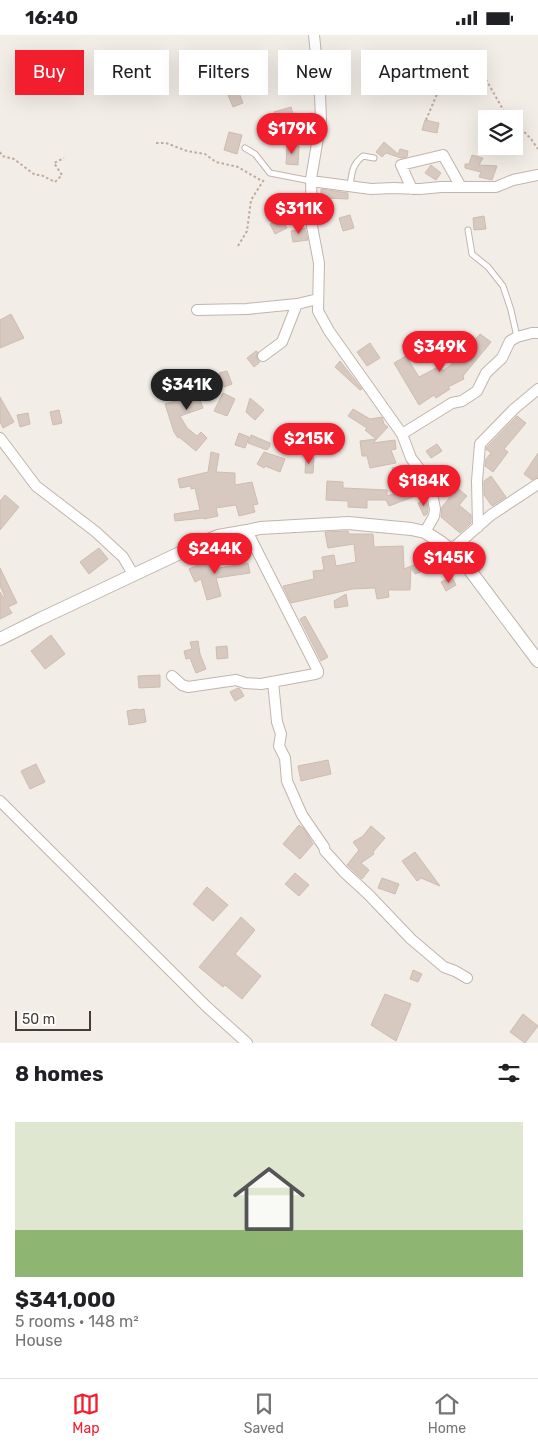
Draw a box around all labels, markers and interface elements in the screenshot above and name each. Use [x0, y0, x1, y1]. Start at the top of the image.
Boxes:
text: 16:40 [25, 6, 78, 29]
chip: Buy [15, 50, 84, 95]
chip: Rent [94, 50, 169, 95]
chip: Filters [179, 50, 268, 95]
chip: New [278, 50, 351, 95]
chip: Apartment [361, 50, 487, 95]
map controls [478, 110, 523, 155]
button: layers [478, 110, 523, 155]
pin: $179K [257, 113, 327, 155]
text: $179K [268, 119, 316, 138]
pin: $311K [264, 193, 334, 235]
text: $311K [275, 199, 323, 218]
pin: $349K [405, 331, 475, 373]
text: $349K [414, 337, 466, 356]
pin: $341K [152, 369, 222, 411]
text: $341K [162, 375, 212, 394]
pin: $215K [274, 423, 344, 465]
text: $215K [284, 429, 334, 448]
pin: $184K [389, 465, 459, 507]
text: $184K [398, 471, 450, 490]
pin: $244K [180, 533, 250, 575]
text: $244K [188, 539, 242, 558]
pin: $145K [414, 541, 484, 584]
text: $145K [424, 548, 474, 567]
scale bar [15, 1008, 91, 1031]
text: 50 m [22, 1011, 55, 1028]
icon: filters [495, 1059, 523, 1087]
text: 8 homes [15, 1061, 104, 1086]
icon: home [224, 1154, 314, 1244]
text: $341,000 [15, 1287, 116, 1312]
text: 5 rooms · 148 m² [15, 1312, 139, 1331]
text: House [15, 1331, 62, 1350]
tab: Map [72, 1390, 100, 1437]
tab: Saved [244, 1390, 284, 1437]
tab: Home [428, 1390, 466, 1437]

